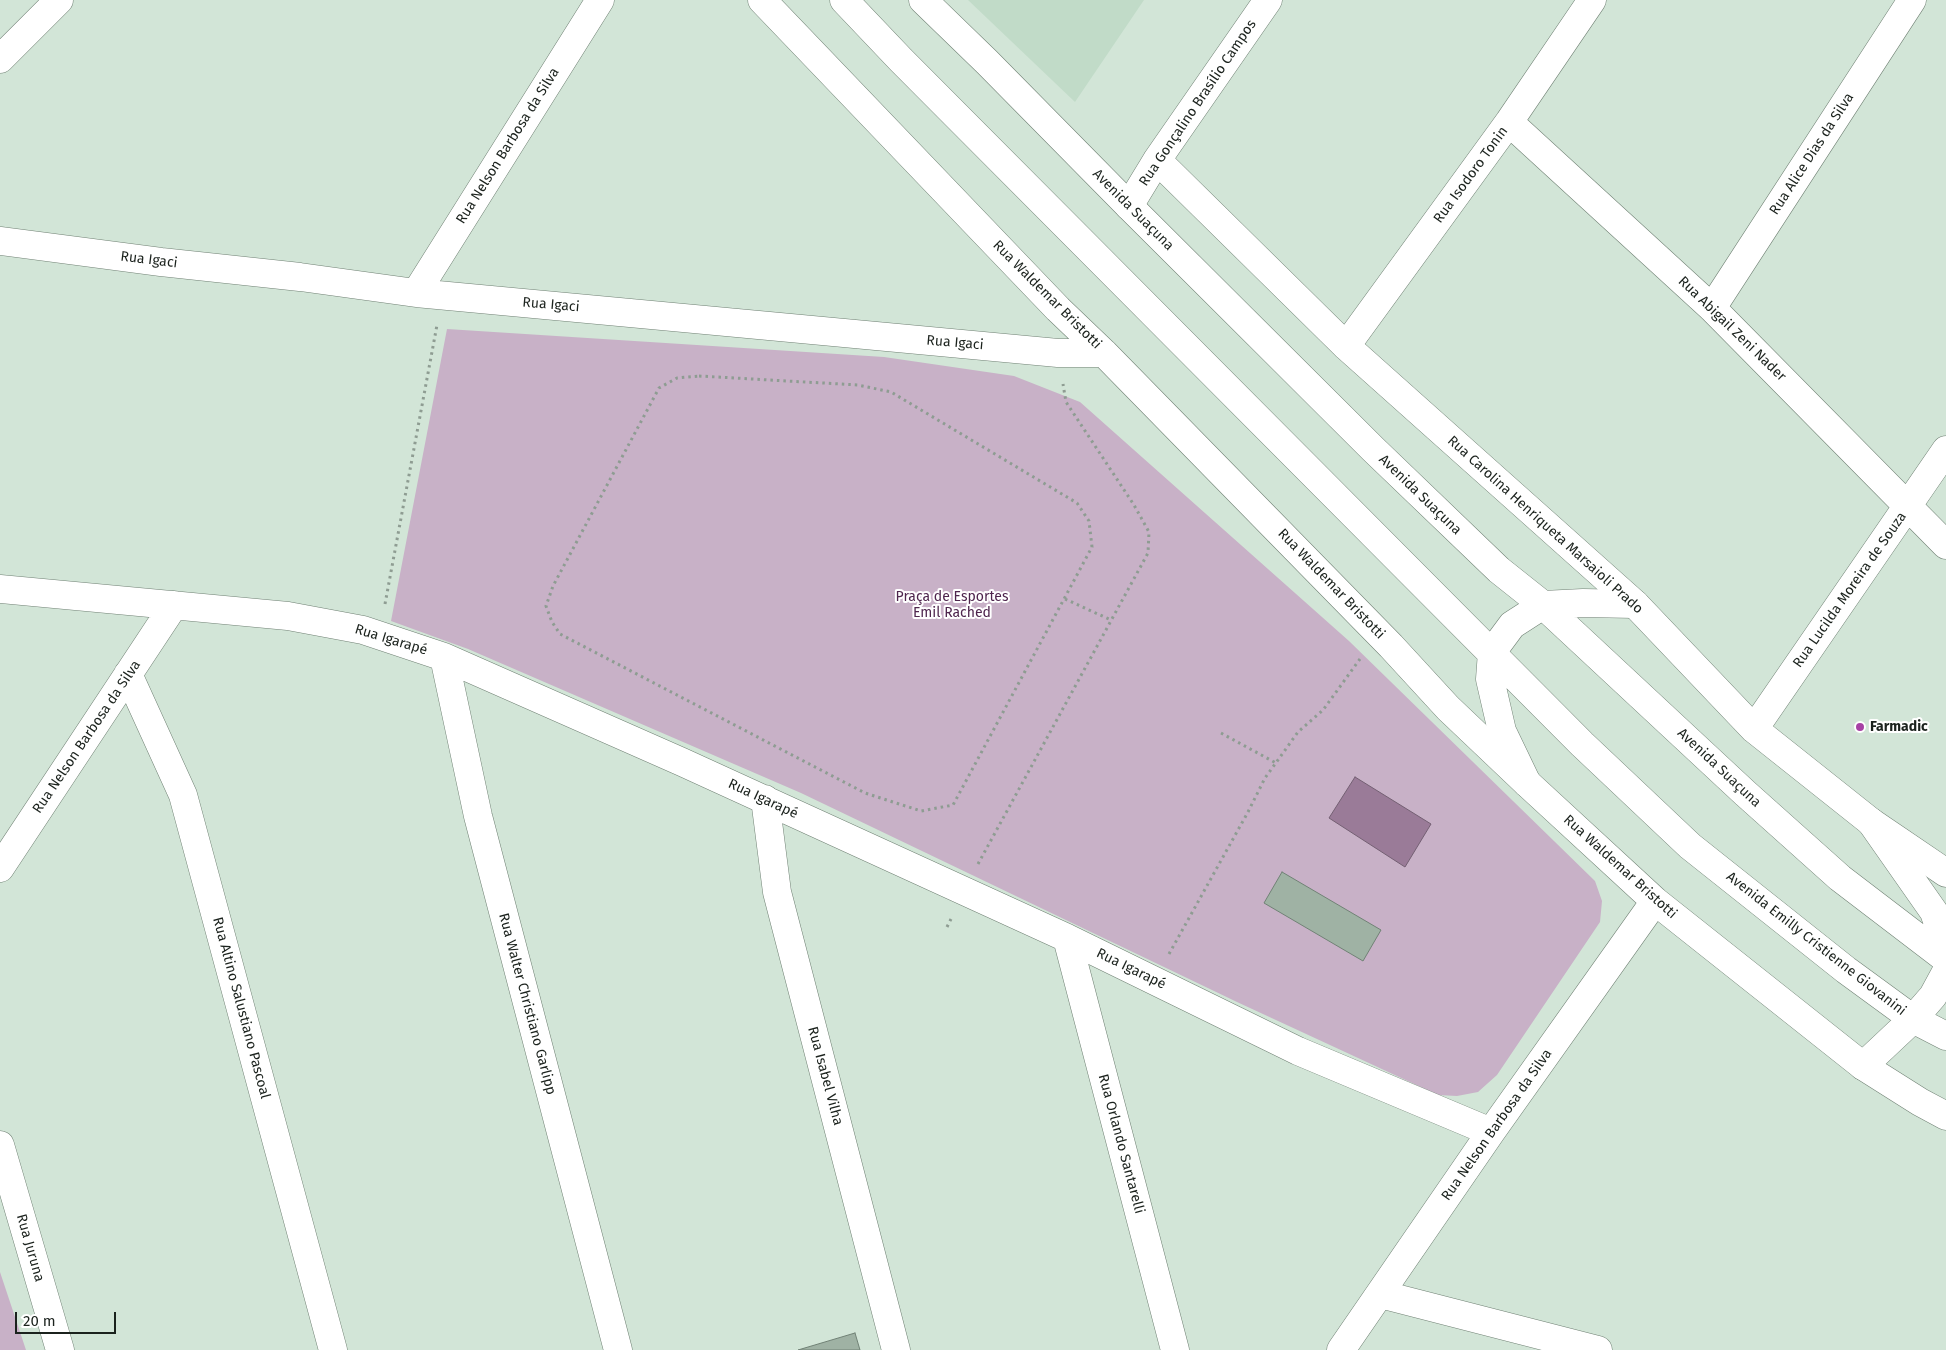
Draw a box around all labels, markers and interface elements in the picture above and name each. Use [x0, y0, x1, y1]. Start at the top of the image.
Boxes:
street label: Rua Gonçalino Brasílio Campos [1136, 17, 1260, 189]
street label: Rua Nelson Barbosa da Silva [453, 65, 563, 227]
street label: Rua Alice Dias da Silva [1766, 90, 1858, 218]
street label: Rua Isodoro Tonin [1430, 123, 1512, 227]
street label: Avenida Suaçuna [1089, 166, 1177, 254]
street label: Rua Waldemar Bristotti [989, 237, 1105, 353]
street label: Rua Igaci [120, 248, 178, 272]
street label: Rua Abigail Zeni Nader [1674, 273, 1790, 385]
street label: Rua Igaci [522, 294, 580, 316]
street label: Rua Igaci [926, 332, 984, 354]
street label: Rua Carolina Henriqueta Marsaioli Prado [1444, 433, 1646, 617]
street label: Avenida Suaçuna [1375, 451, 1465, 539]
street label: Rua Lucilda Moreira de Souza [1790, 509, 1910, 671]
street label: Rua Waldemar Bristotti [1274, 525, 1388, 643]
park label: Praça de Esportes Emil Rached [896, 589, 1008, 622]
street label: Rua Igarapé [353, 621, 429, 659]
street label: Rua Nelson Barbosa da Silva [29, 657, 145, 817]
place label: Farmadic [1870, 719, 1928, 735]
marker: Farmadic [1854, 721, 1866, 733]
street label: Avenida Suaçuna [1674, 725, 1764, 811]
street label: Rua Igarapé [725, 776, 801, 822]
street label: Rua Waldemar Bristotti [1560, 812, 1680, 922]
street label: Avenida Emilly Cristienne Giovanini [1723, 869, 1909, 1019]
street label: Rua Walter Christiano Garlipp [495, 911, 559, 1097]
street label: Rua Altino Salustiano Pascoal [209, 915, 273, 1101]
street label: Rua Igarapé [1094, 945, 1168, 993]
street label: Rua Isabel Vilha [804, 1025, 846, 1127]
street label: Rua Nelson Barbosa da Silva [1438, 1046, 1556, 1204]
street label: Rua Orlando Santarelli [1094, 1072, 1148, 1216]
street label: Rua Juruna [12, 1212, 48, 1284]
scale bar [18, 1302, 119, 1334]
text: 20 m [23, 1312, 56, 1330]

